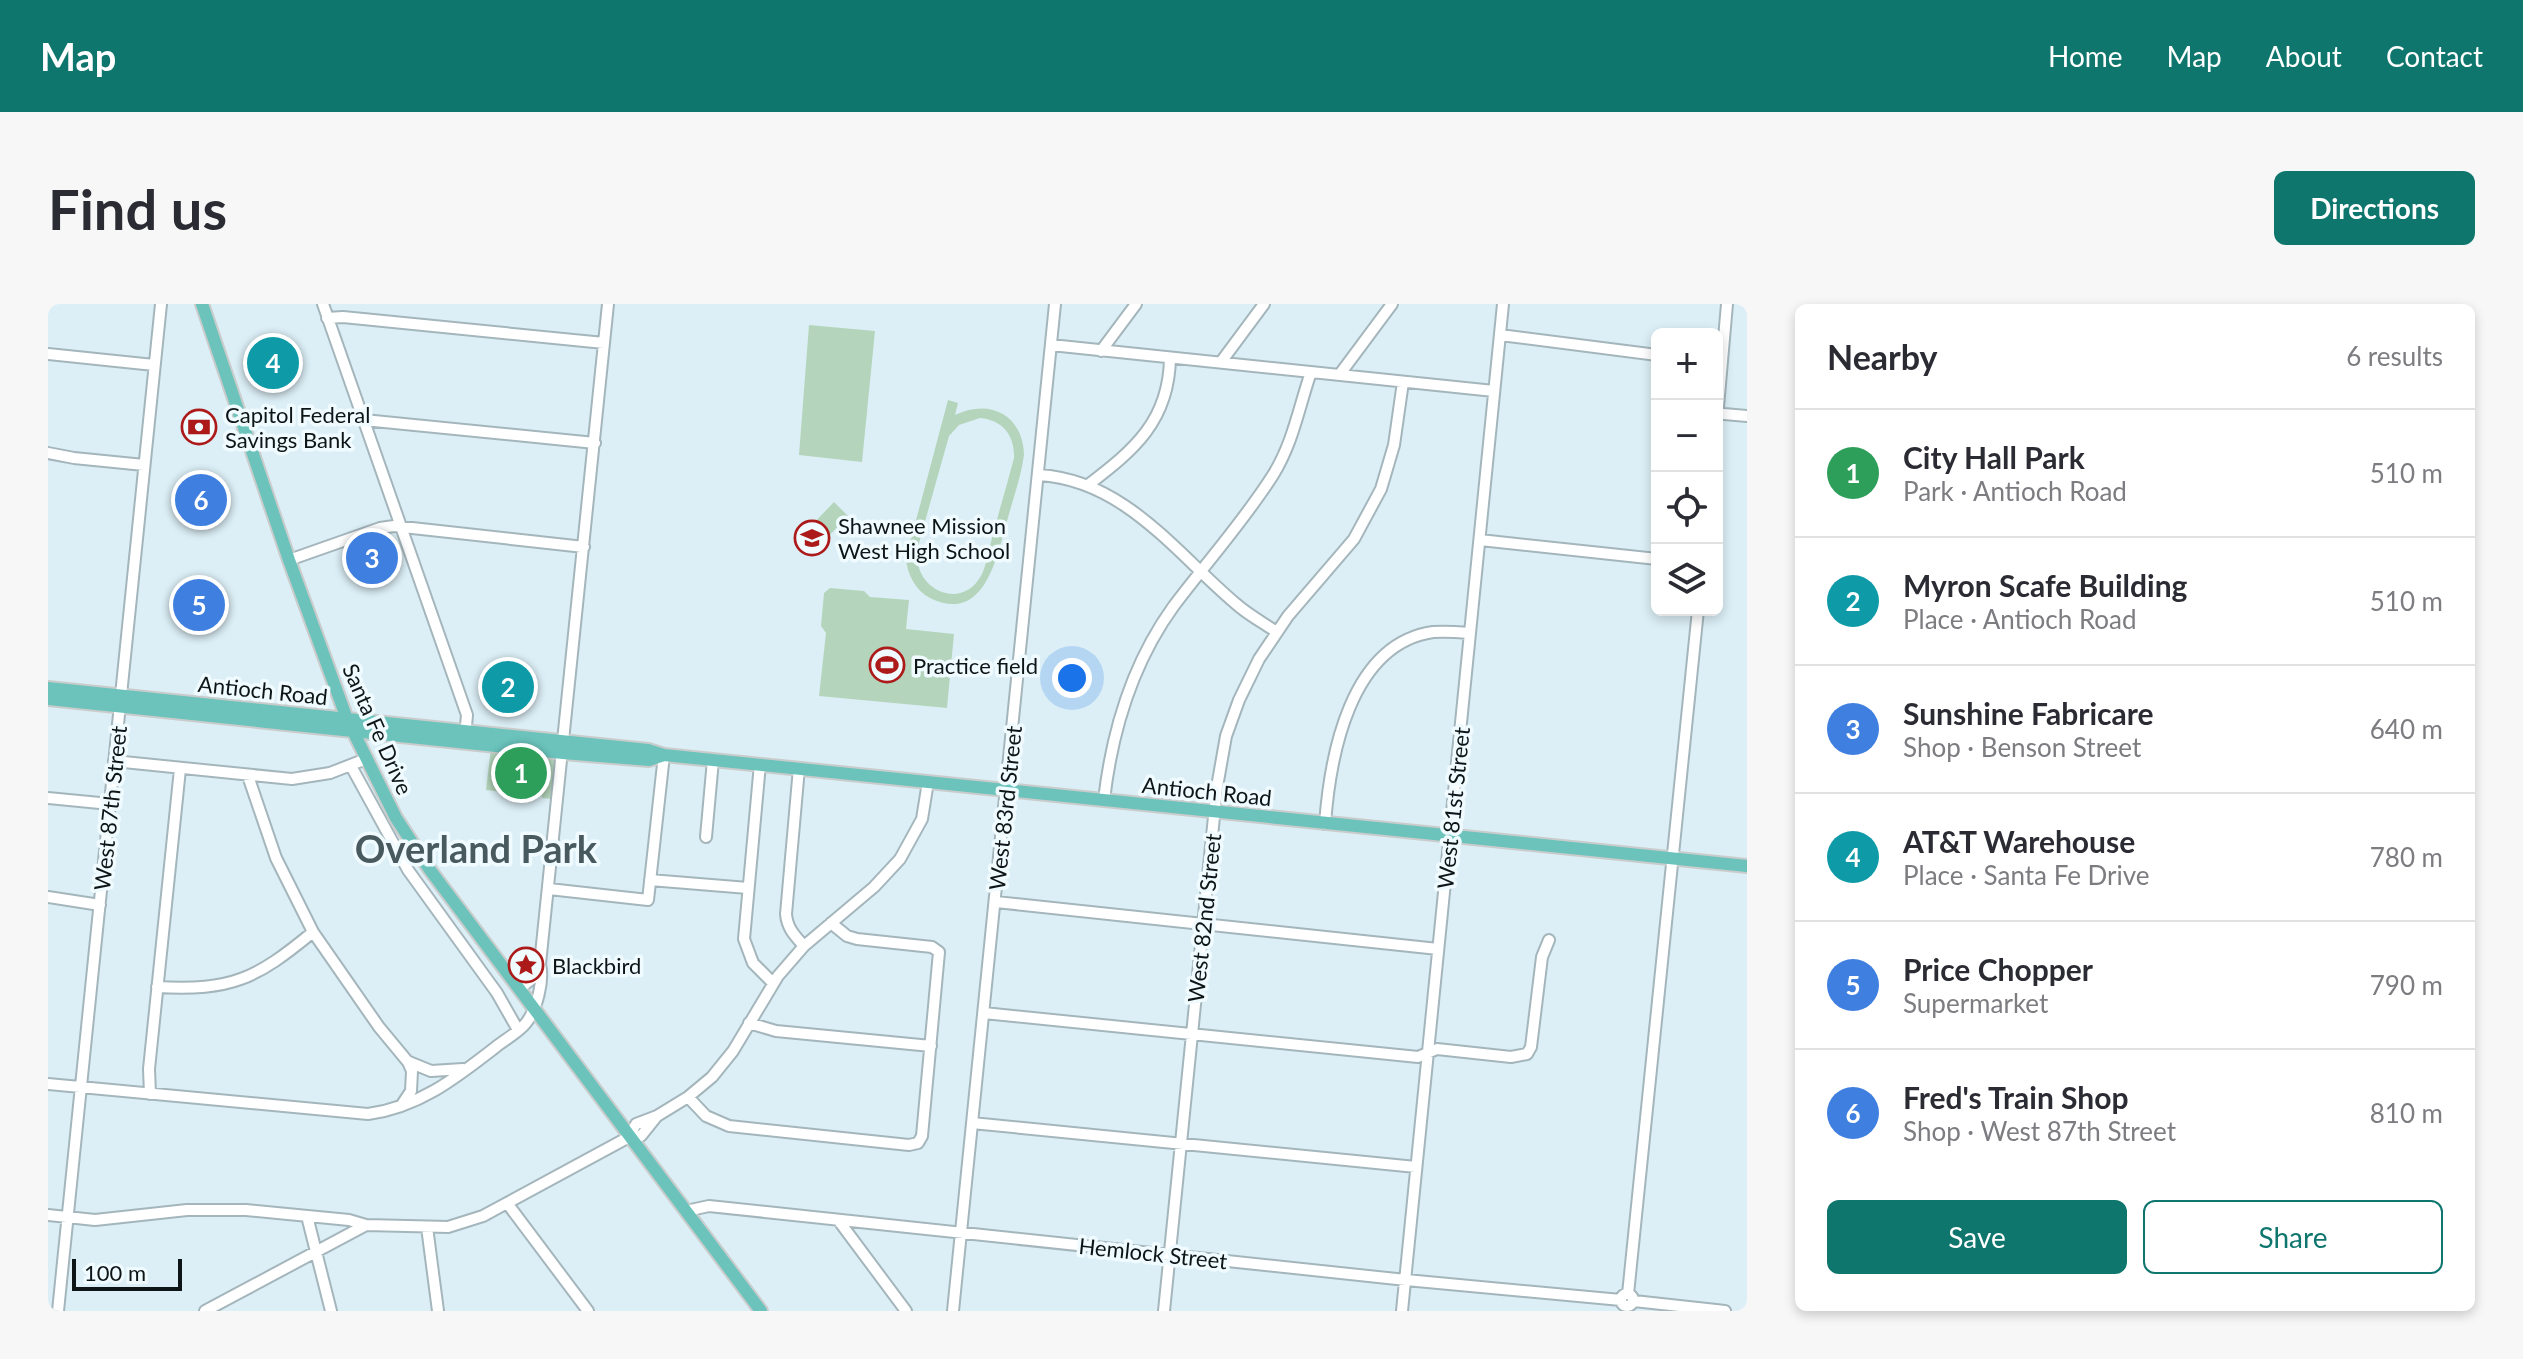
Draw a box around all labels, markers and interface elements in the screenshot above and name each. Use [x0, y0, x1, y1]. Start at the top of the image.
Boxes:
text: Map [40, 33, 116, 79]
text: Home [2048, 39, 2123, 73]
text: Map [2167, 39, 2222, 73]
text: About [2266, 39, 2342, 73]
text: Contact [2386, 39, 2483, 73]
button: Directions [2274, 171, 2475, 245]
text: Find us [48, 175, 227, 242]
map controls [1651, 328, 1723, 616]
button: + [1651, 328, 1723, 400]
pin: 4 [247, 333, 299, 393]
text: Nearby [1827, 336, 1938, 377]
text: 6 results [2346, 340, 2443, 372]
button: − [1651, 400, 1723, 472]
place label: Capitol Federal Savings Bank [225, 401, 370, 453]
bank icon: Capitol Federal Savings Bank [180, 408, 218, 446]
text: City Hall Park [1903, 439, 2085, 475]
text: 1 [1845, 457, 1861, 489]
text: 510 m [2370, 457, 2443, 489]
pin: 6 [175, 470, 227, 530]
button: locate [1651, 472, 1723, 544]
text: Park · Antioch Road [1903, 475, 2127, 507]
place label: Shawnee Mission West High School [838, 512, 1010, 564]
school or university icon: Shawnee Mission West High School [793, 519, 831, 557]
pin: 3 [346, 528, 398, 588]
button: layers [1651, 544, 1723, 616]
text: Myron Scafe Building [1903, 567, 2187, 603]
pin: 5 [173, 575, 225, 635]
text: 2 [1845, 585, 1861, 617]
text: 510 m [2370, 585, 2443, 617]
text: Place · Antioch Road [1903, 603, 2137, 635]
sports icon: Practice field [868, 646, 906, 684]
place label: Practice field [913, 652, 1038, 679]
pin: 2 [482, 657, 534, 717]
your location [1052, 658, 1092, 698]
street label: Santa Fe Drive [337, 659, 419, 799]
street label: Antioch Road [197, 670, 329, 710]
text: Sunshine Fabricare [1903, 695, 2153, 731]
text: 3 [1845, 713, 1861, 745]
text: 640 m [2370, 713, 2443, 745]
street label: West 87th Street [88, 724, 132, 892]
street label: West 83rd Street [983, 724, 1027, 892]
street label: West 81st Street [1431, 726, 1475, 890]
text: Shop · Benson Street [1903, 731, 2141, 763]
pin: 1 [495, 743, 547, 803]
street label: Antioch Road [1141, 771, 1273, 811]
text: AT&T Warehouse [1903, 823, 2135, 859]
district label: Overland Park [355, 825, 598, 871]
street label: West 82nd Street [1182, 832, 1226, 1004]
text: 4 [1845, 841, 1861, 873]
text: 780 m [2370, 841, 2443, 873]
text: Place · Santa Fe Drive [1903, 859, 2150, 891]
place icon: Blackbird [507, 946, 545, 984]
text: Price Chopper [1903, 951, 2093, 987]
place label: Blackbird [552, 952, 641, 979]
text: 5 [1845, 969, 1861, 1001]
text: 790 m [2370, 969, 2443, 1001]
text: Supermarket [1903, 987, 2048, 1019]
text: Fred's Train Shop [1903, 1079, 2129, 1115]
text: 6 [1845, 1097, 1861, 1129]
text: 810 m [2370, 1097, 2443, 1129]
text: Shop · West 87th Street [1903, 1115, 2176, 1147]
button: Save [1827, 1200, 2127, 1274]
button: Share [2143, 1200, 2443, 1274]
street label: Hemlock Street [1077, 1232, 1229, 1274]
scale bar [72, 1255, 182, 1291]
text: 100 m [84, 1259, 146, 1286]

